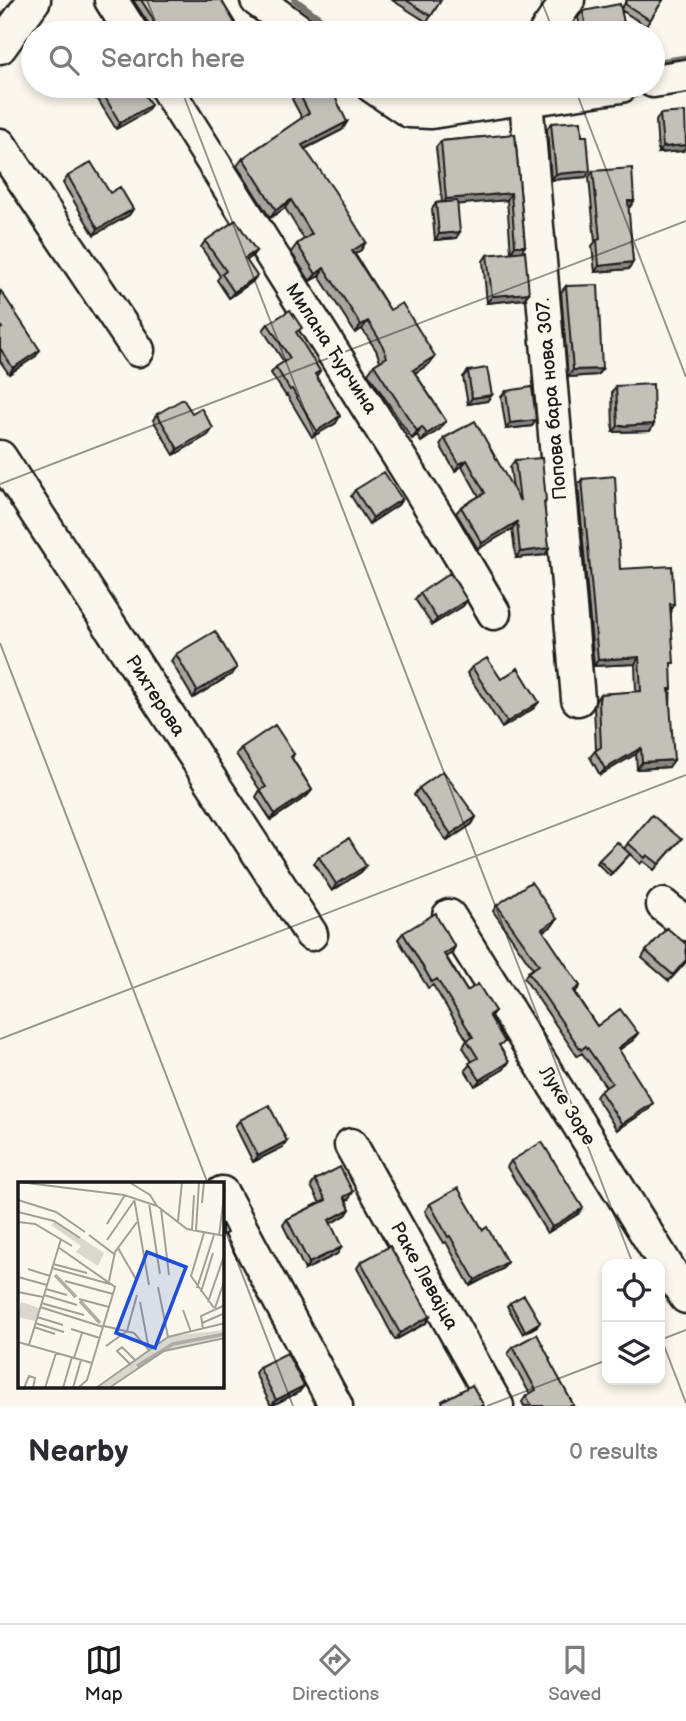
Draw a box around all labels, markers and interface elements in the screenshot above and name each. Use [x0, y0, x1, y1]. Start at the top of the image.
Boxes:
search box [21, 21, 665, 98]
icon: search [45, 41, 83, 79]
text: Search here [101, 44, 245, 75]
street label: Милана Ћурчина [280, 279, 382, 419]
street label: Попова бара нова 307. [532, 297, 572, 501]
street label: Рихтерова [120, 651, 190, 741]
street label: Луке Зоре [533, 1061, 601, 1150]
inset map [18, 1182, 224, 1388]
street label: Раке Левајца [385, 1218, 463, 1334]
map controls [602, 1259, 665, 1385]
button: locate [602, 1259, 665, 1322]
button: layers [602, 1322, 665, 1385]
text: Nearby [28, 1434, 128, 1470]
text: 0 results [569, 1438, 658, 1466]
tab: Map [85, 1641, 123, 1706]
tab: Directions [292, 1641, 379, 1706]
tab: Saved [548, 1641, 601, 1706]

